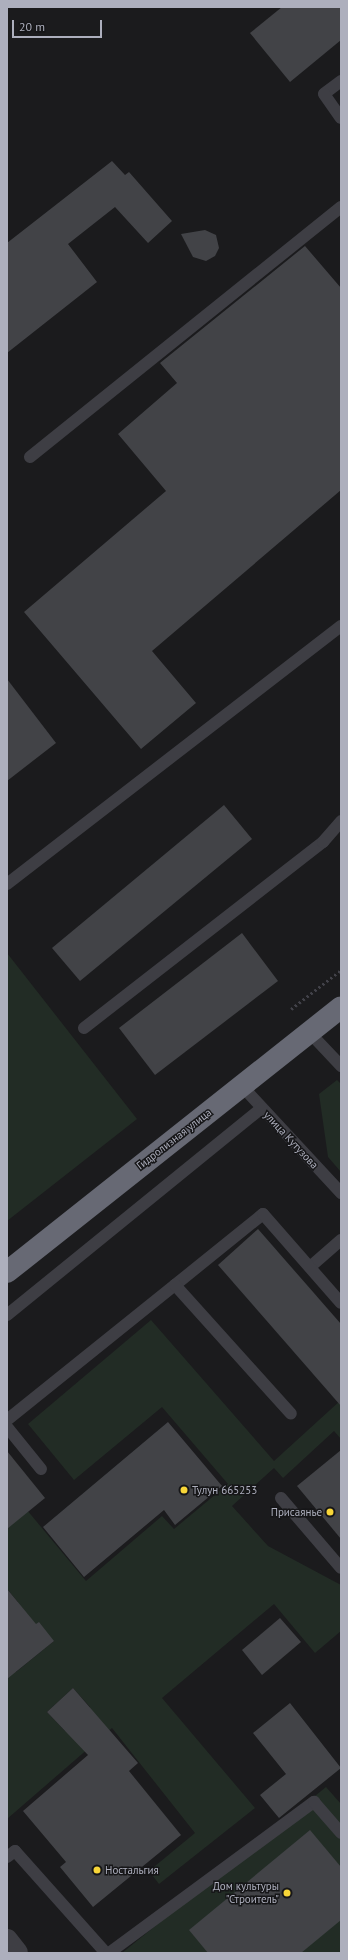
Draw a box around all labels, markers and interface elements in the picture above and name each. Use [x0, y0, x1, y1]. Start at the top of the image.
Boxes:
scale bar [14, 12, 104, 38]
text: 20 m [19, 19, 45, 34]
street label: Гидролизная улица [134, 1106, 214, 1172]
street label: улица Кутузова [261, 1108, 321, 1172]
place label: Тулун 665253 [192, 1483, 257, 1497]
marker: Тулун 665253 [179, 1485, 189, 1495]
place label: Присаянье [271, 1505, 322, 1519]
marker: Присаянье [325, 1507, 335, 1517]
place label: Ностальгия [105, 1863, 159, 1877]
marker: Ностальгия [92, 1865, 102, 1875]
place label: Дом культуры "Строитель" [213, 1880, 279, 1906]
marker: Дом культуры "Строитель" [282, 1888, 292, 1898]

